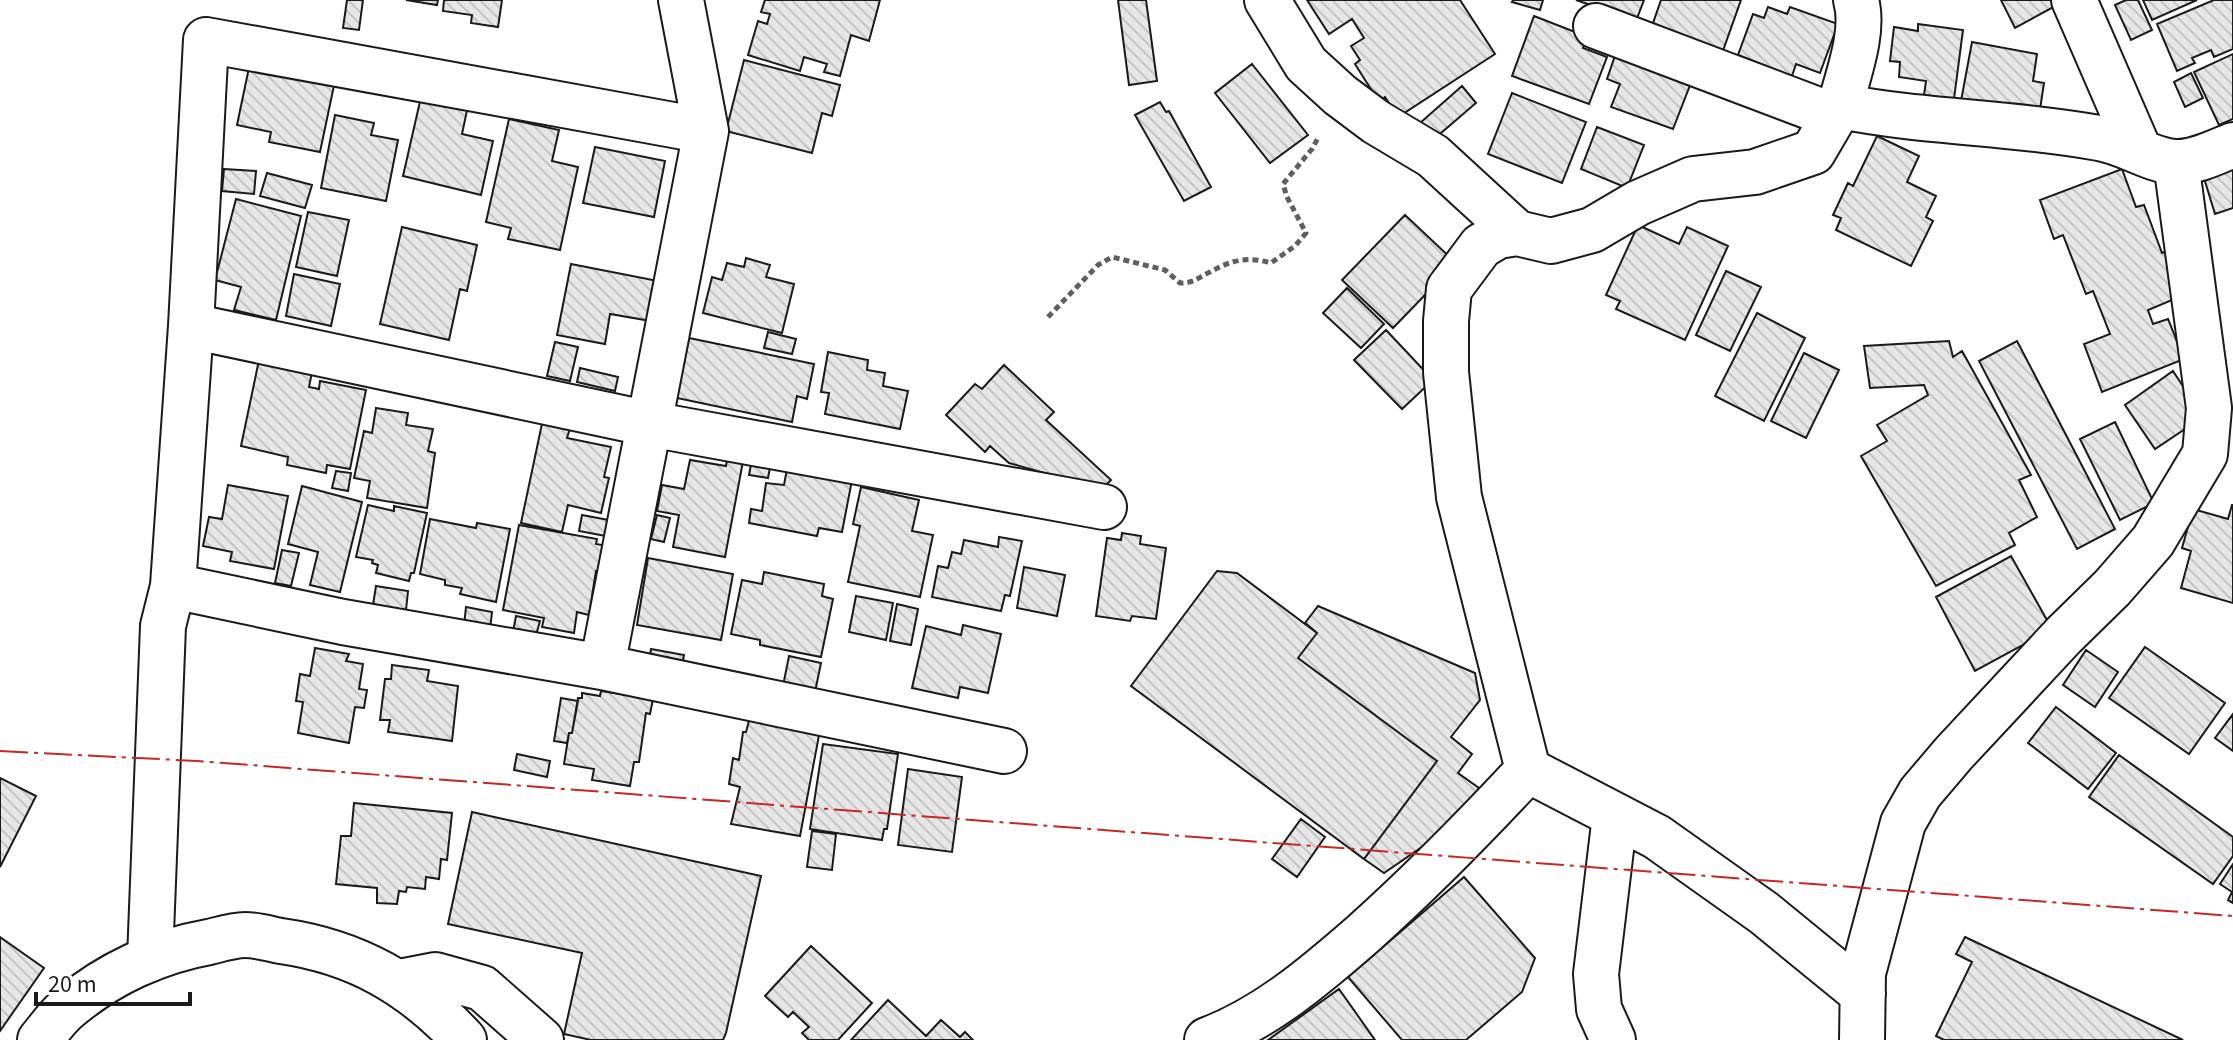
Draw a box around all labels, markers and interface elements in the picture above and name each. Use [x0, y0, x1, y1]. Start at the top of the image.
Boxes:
scale bar [36, 956, 190, 1006]
text: 20 m [48, 967, 97, 1002]

